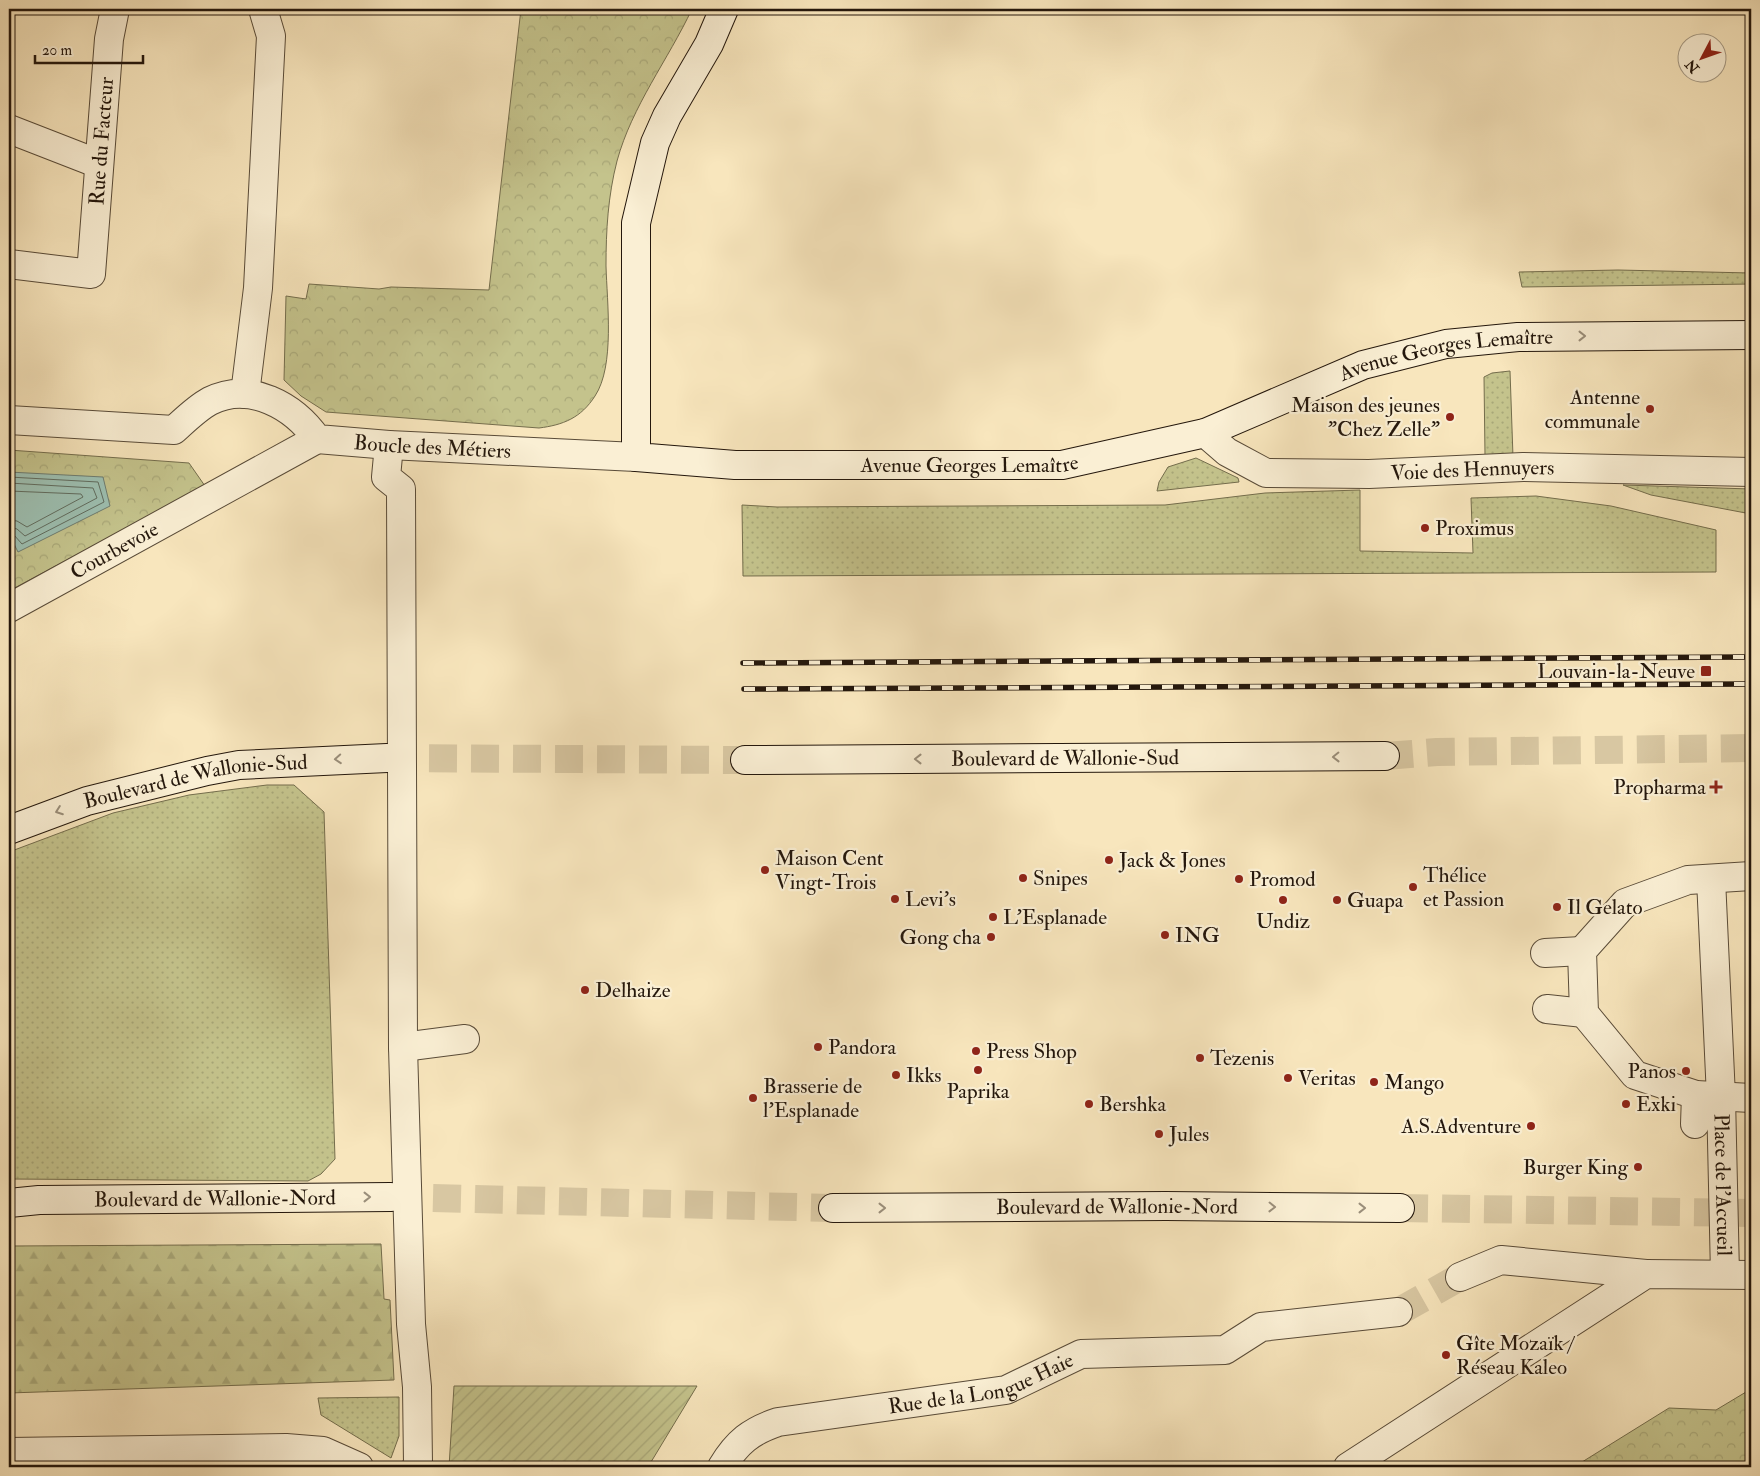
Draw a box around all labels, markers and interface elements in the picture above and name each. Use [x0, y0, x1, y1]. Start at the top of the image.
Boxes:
scale bar [35, 32, 142, 64]
north arrow [1678, 32, 1728, 82]
text: 20 m [42, 41, 72, 60]
text: N [1682, 56, 1704, 77]
street label: Rue du Facteur [83, 76, 120, 206]
street label: Avenue Georges Lemaître [1334, 324, 1553, 388]
one-way arrow [1579, 331, 1587, 341]
place label: Antenne communale [1545, 384, 1640, 435]
place label: Maison des jeunes "Chez Zelle" [1291, 392, 1440, 443]
marker: Antenne communale [1644, 403, 1656, 415]
marker: Maison des jeunes "Chez Zelle" [1444, 411, 1456, 423]
street label: Boucle des Métiers [353, 429, 512, 465]
street label: Avenue Georges Lemaître [859, 449, 1081, 479]
street label: Voie des Hennuyers [1390, 454, 1555, 487]
place label: Proximus [1435, 515, 1514, 542]
street label: Courbevoie [66, 516, 163, 586]
marker: Proximus [1419, 522, 1431, 534]
place label: Louvain-la-Neuve [1537, 658, 1695, 685]
marker: Louvain-la-Neuve [1699, 664, 1713, 678]
street label: Boulevard de Wallonie-Sud [951, 744, 1180, 773]
street label: Boulevard de Wallonie-Sud [81, 749, 309, 815]
one-way arrow [1332, 751, 1340, 762]
one-way arrow [334, 753, 342, 764]
one-way arrow [914, 754, 922, 764]
place label: Propharma [1613, 774, 1706, 801]
marker: Propharma [1710, 781, 1722, 793]
one-way arrow [56, 805, 64, 815]
place label: Maison Cent Vingt-Trois [775, 845, 884, 896]
place label: Jack & Jones [1118, 847, 1226, 874]
marker: Jack & Jones [1103, 854, 1115, 866]
place label: Thélice et Passion [1423, 862, 1504, 913]
marker: Maison Cent Vingt-Trois [759, 864, 771, 876]
place label: Snipes [1033, 865, 1088, 892]
place label: Promod [1249, 866, 1316, 893]
marker: Snipes [1017, 872, 1029, 884]
marker: Promod [1233, 873, 1245, 885]
marker: Thélice et Passion [1407, 881, 1419, 893]
place label: Levi's [905, 886, 956, 913]
place label: Guapa [1347, 887, 1404, 914]
marker: Levi's [889, 893, 901, 905]
marker: Undiz [1277, 894, 1289, 906]
marker: Guapa [1331, 894, 1343, 906]
place label: Il Gelato [1567, 894, 1643, 921]
marker: Il Gelato [1551, 901, 1563, 913]
place label: L'Esplanade [1003, 904, 1107, 931]
place label: Undiz [1256, 908, 1310, 935]
marker: L'Esplanade [987, 911, 999, 923]
place label: ING [1175, 922, 1220, 949]
place label: Gong cha [900, 924, 981, 951]
marker: ING [1159, 929, 1171, 941]
marker: Gong cha [985, 931, 997, 943]
place label: Delhaize [595, 977, 671, 1004]
marker: Delhaize [579, 984, 591, 996]
place label: Pandora [828, 1034, 896, 1061]
place label: Press Shop [986, 1038, 1077, 1065]
marker: Pandora [812, 1041, 824, 1053]
marker: Press Shop [970, 1045, 982, 1057]
place label: Tezenis [1210, 1045, 1274, 1072]
marker: Tezenis [1194, 1052, 1206, 1064]
place label: Panos [1628, 1058, 1676, 1085]
place label: Ikks [906, 1062, 942, 1089]
marker: Paprika [972, 1064, 984, 1076]
place label: Veritas [1298, 1065, 1356, 1092]
marker: Panos [1680, 1065, 1692, 1077]
marker: Ikks [890, 1069, 902, 1081]
place label: Mango [1384, 1069, 1444, 1096]
marker: Veritas [1282, 1072, 1294, 1084]
place label: Brasserie de l'Esplanade [763, 1073, 862, 1124]
marker: Mango [1368, 1076, 1380, 1088]
place label: Paprika [947, 1078, 1010, 1105]
place label: Bershka [1099, 1091, 1166, 1118]
place label: Exki [1636, 1091, 1677, 1118]
marker: Brasserie de l'Esplanade [747, 1092, 759, 1104]
marker: Bershka [1083, 1098, 1095, 1110]
marker: Exki [1620, 1098, 1632, 1110]
place label: A.S.Adventure [1400, 1113, 1521, 1140]
street label: Place de l'Accueil [1707, 1113, 1738, 1257]
marker: A.S.Adventure [1525, 1120, 1537, 1132]
place label: Jules [1168, 1121, 1209, 1148]
marker: Jules [1153, 1128, 1165, 1140]
place label: Burger King [1523, 1154, 1629, 1181]
marker: Burger King [1632, 1161, 1644, 1173]
street label: Boulevard de Wallonie-Nord [94, 1184, 337, 1214]
one-way arrow [364, 1192, 372, 1202]
street label: Boulevard de Wallonie-Nord [996, 1193, 1239, 1221]
one-way arrow [1268, 1202, 1276, 1213]
one-way arrow [878, 1203, 886, 1213]
one-way arrow [1358, 1203, 1366, 1213]
place label: Gîte Mozaïk / Réseau Kaleo [1456, 1330, 1576, 1381]
street label: Rue de la Longue Haie [886, 1347, 1078, 1420]
marker: Gîte Mozaïk / Réseau Kaleo [1440, 1349, 1452, 1361]

